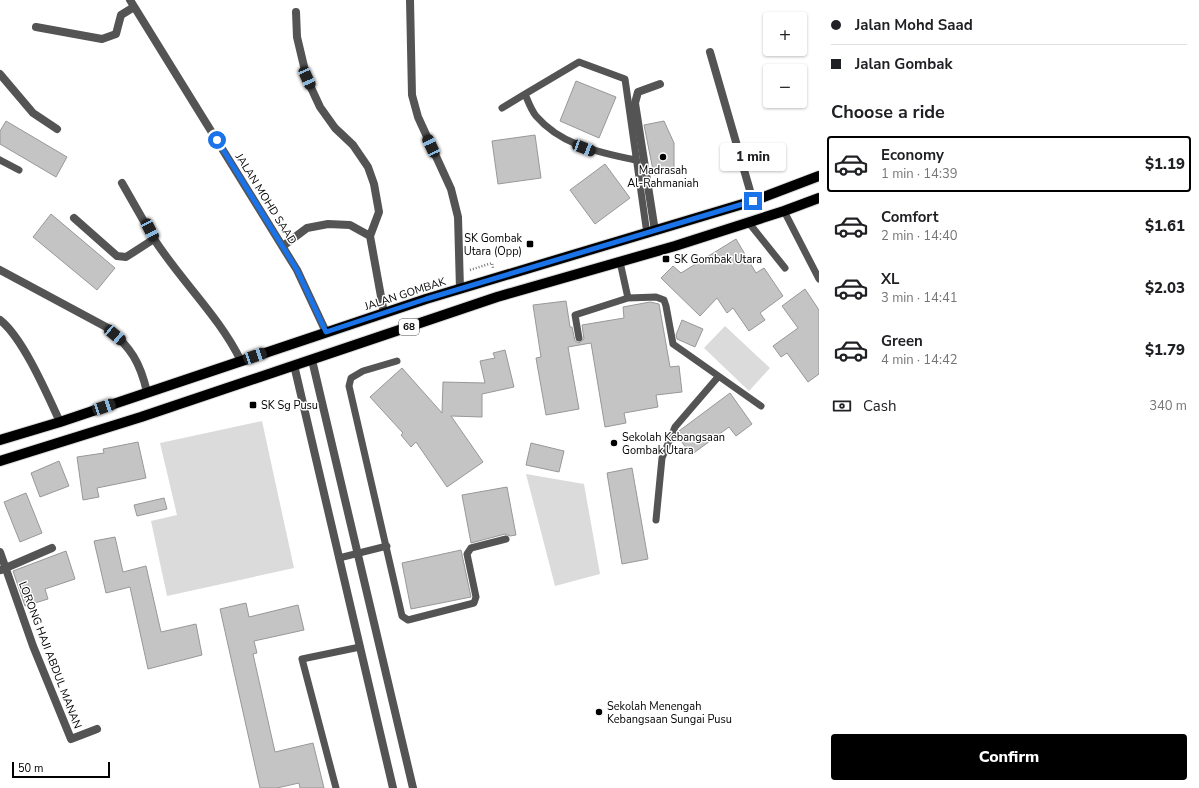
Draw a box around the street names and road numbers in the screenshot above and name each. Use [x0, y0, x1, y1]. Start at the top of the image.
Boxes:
street label: JALAN MOHD SAAD [231, 150, 300, 247]
street label: JALAN GOMBAK [362, 273, 449, 314]
road number: 68 [399, 319, 419, 335]
street label: LORONG HAJI ABDUL MANAN [15, 579, 85, 731]

